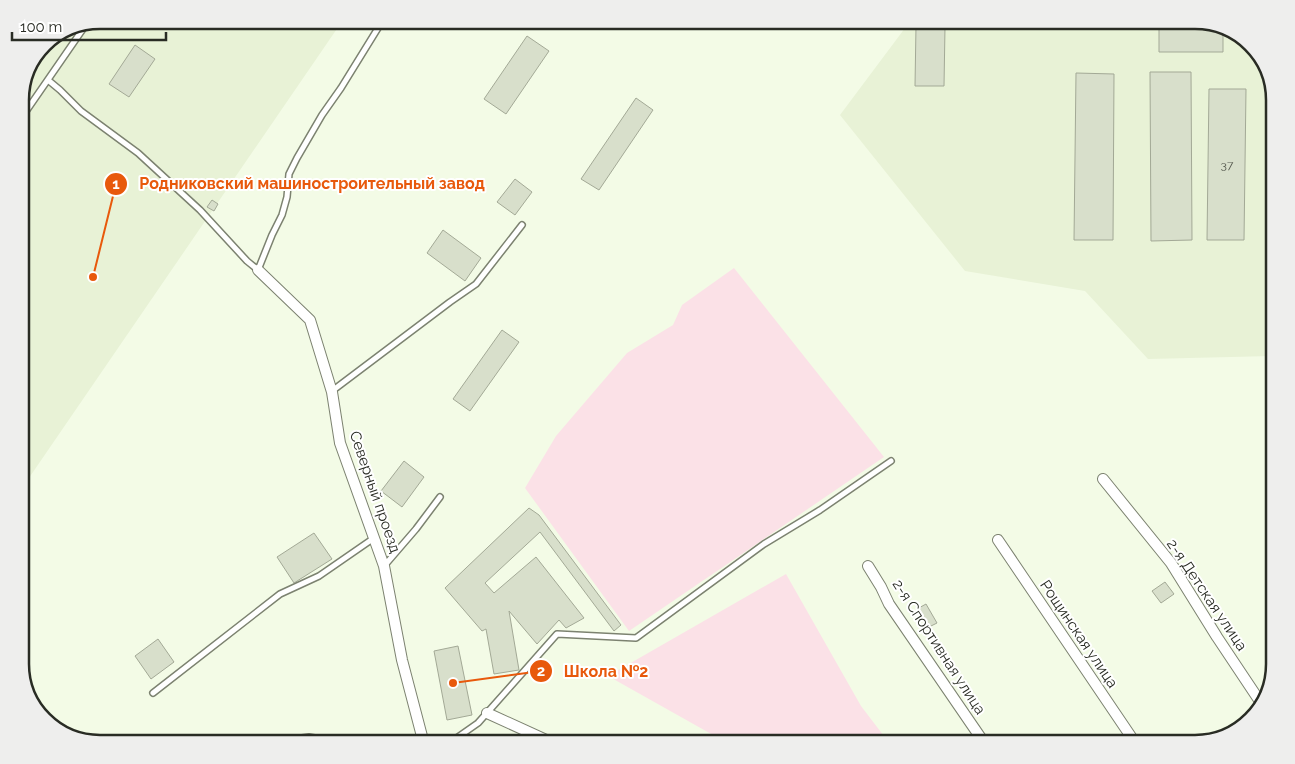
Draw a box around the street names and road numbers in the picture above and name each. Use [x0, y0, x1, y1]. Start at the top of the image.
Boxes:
street label: Северный проезд [346, 429, 404, 556]
street label: 2-я Детская улица [1163, 536, 1251, 654]
street label: 2-я Спортивная улица [889, 576, 989, 718]
street label: Рощинская улица [1036, 577, 1122, 691]

